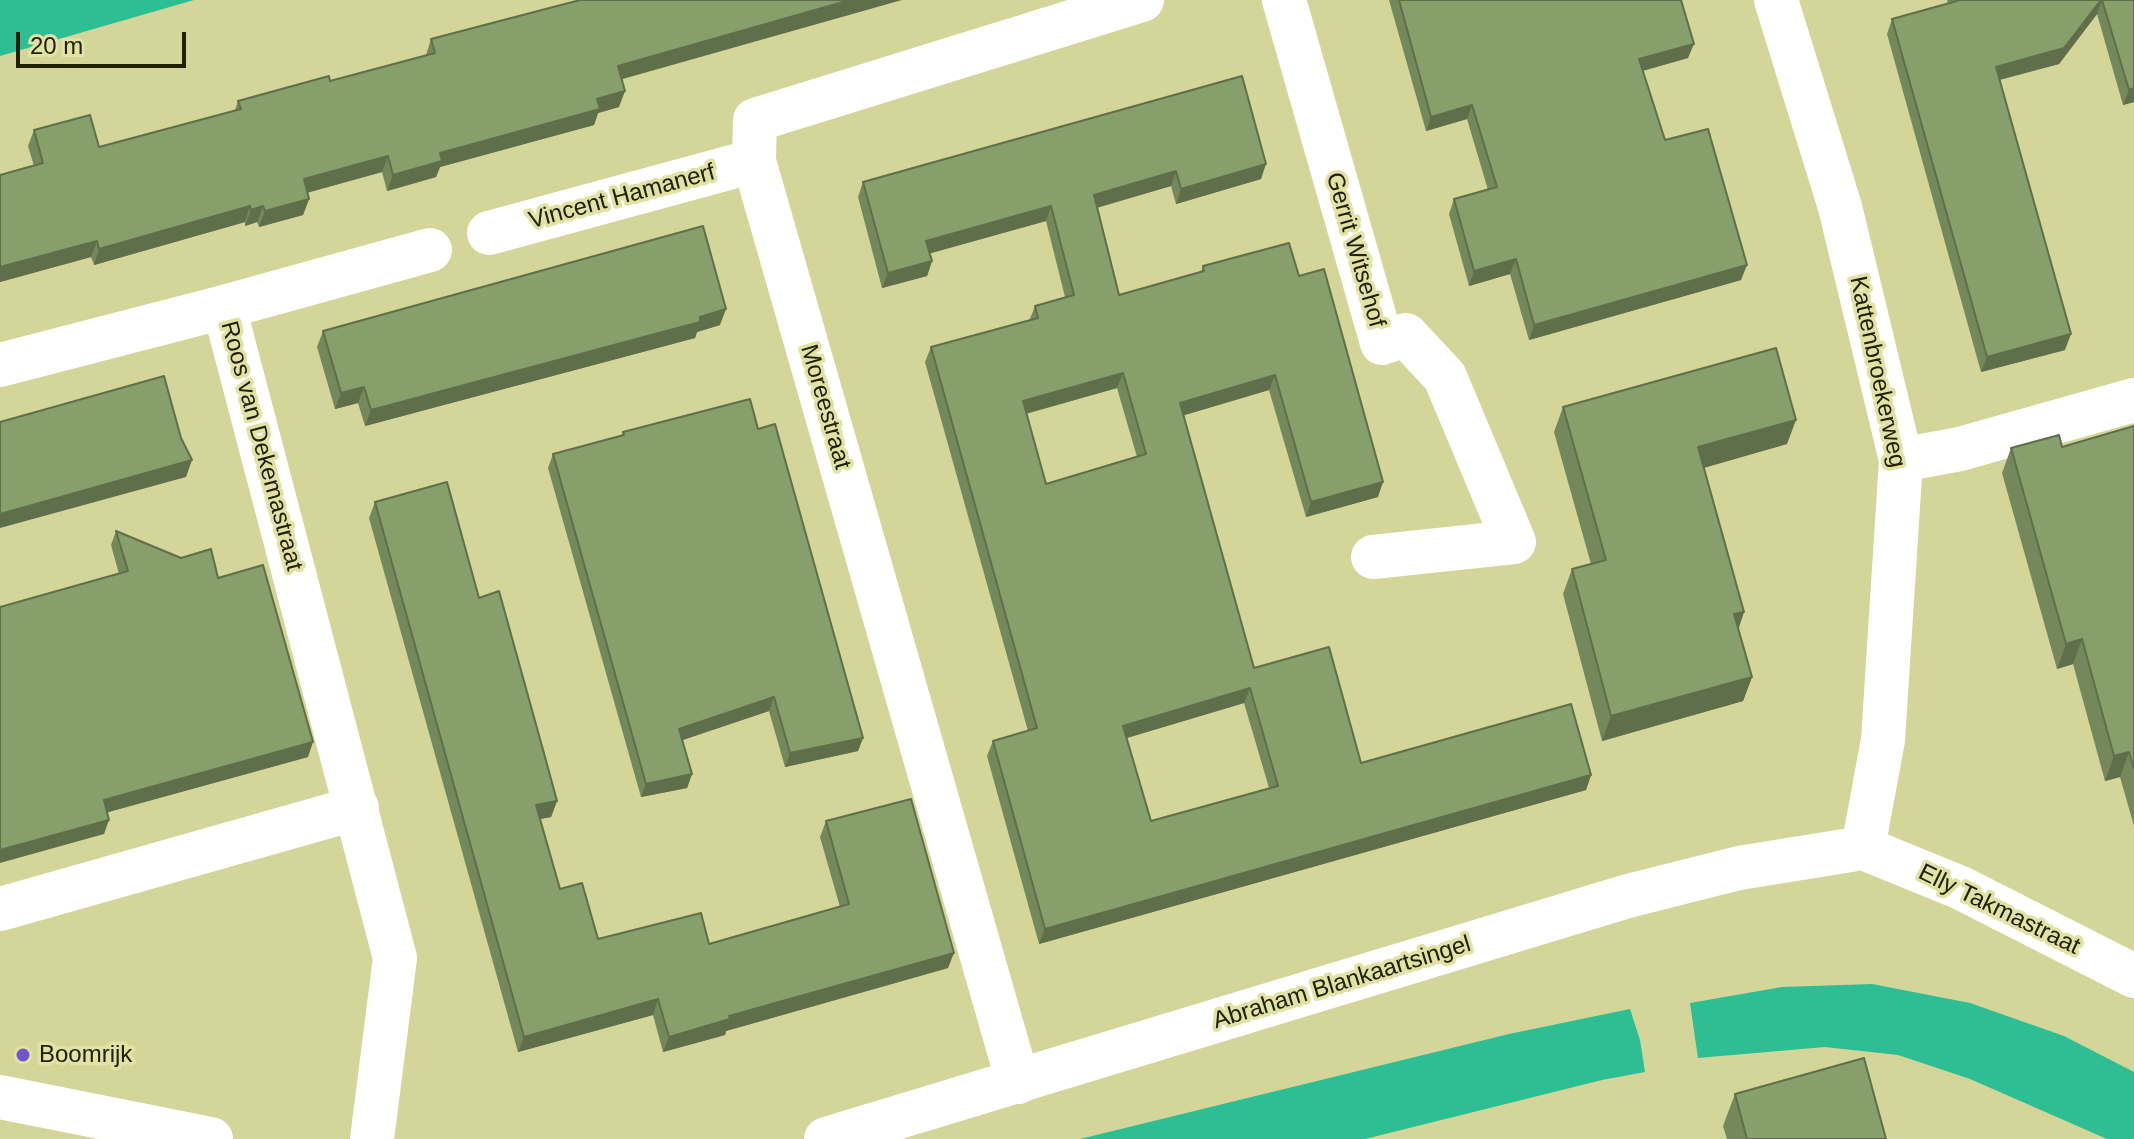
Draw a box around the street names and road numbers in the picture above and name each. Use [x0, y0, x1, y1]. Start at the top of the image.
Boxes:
street label: Vincent Hamanerf [526, 158, 718, 236]
street label: Gerrit Witsehof [1319, 169, 1391, 331]
street label: Kattenbroekerweg [1843, 274, 1911, 470]
street label: Roos van Dekemastraat [214, 318, 308, 574]
street label: Moreestraat [794, 341, 856, 473]
street label: Elly Takmastraat [1914, 858, 2084, 962]
street label: Abraham Blankaartsingel [1210, 930, 1474, 1036]

